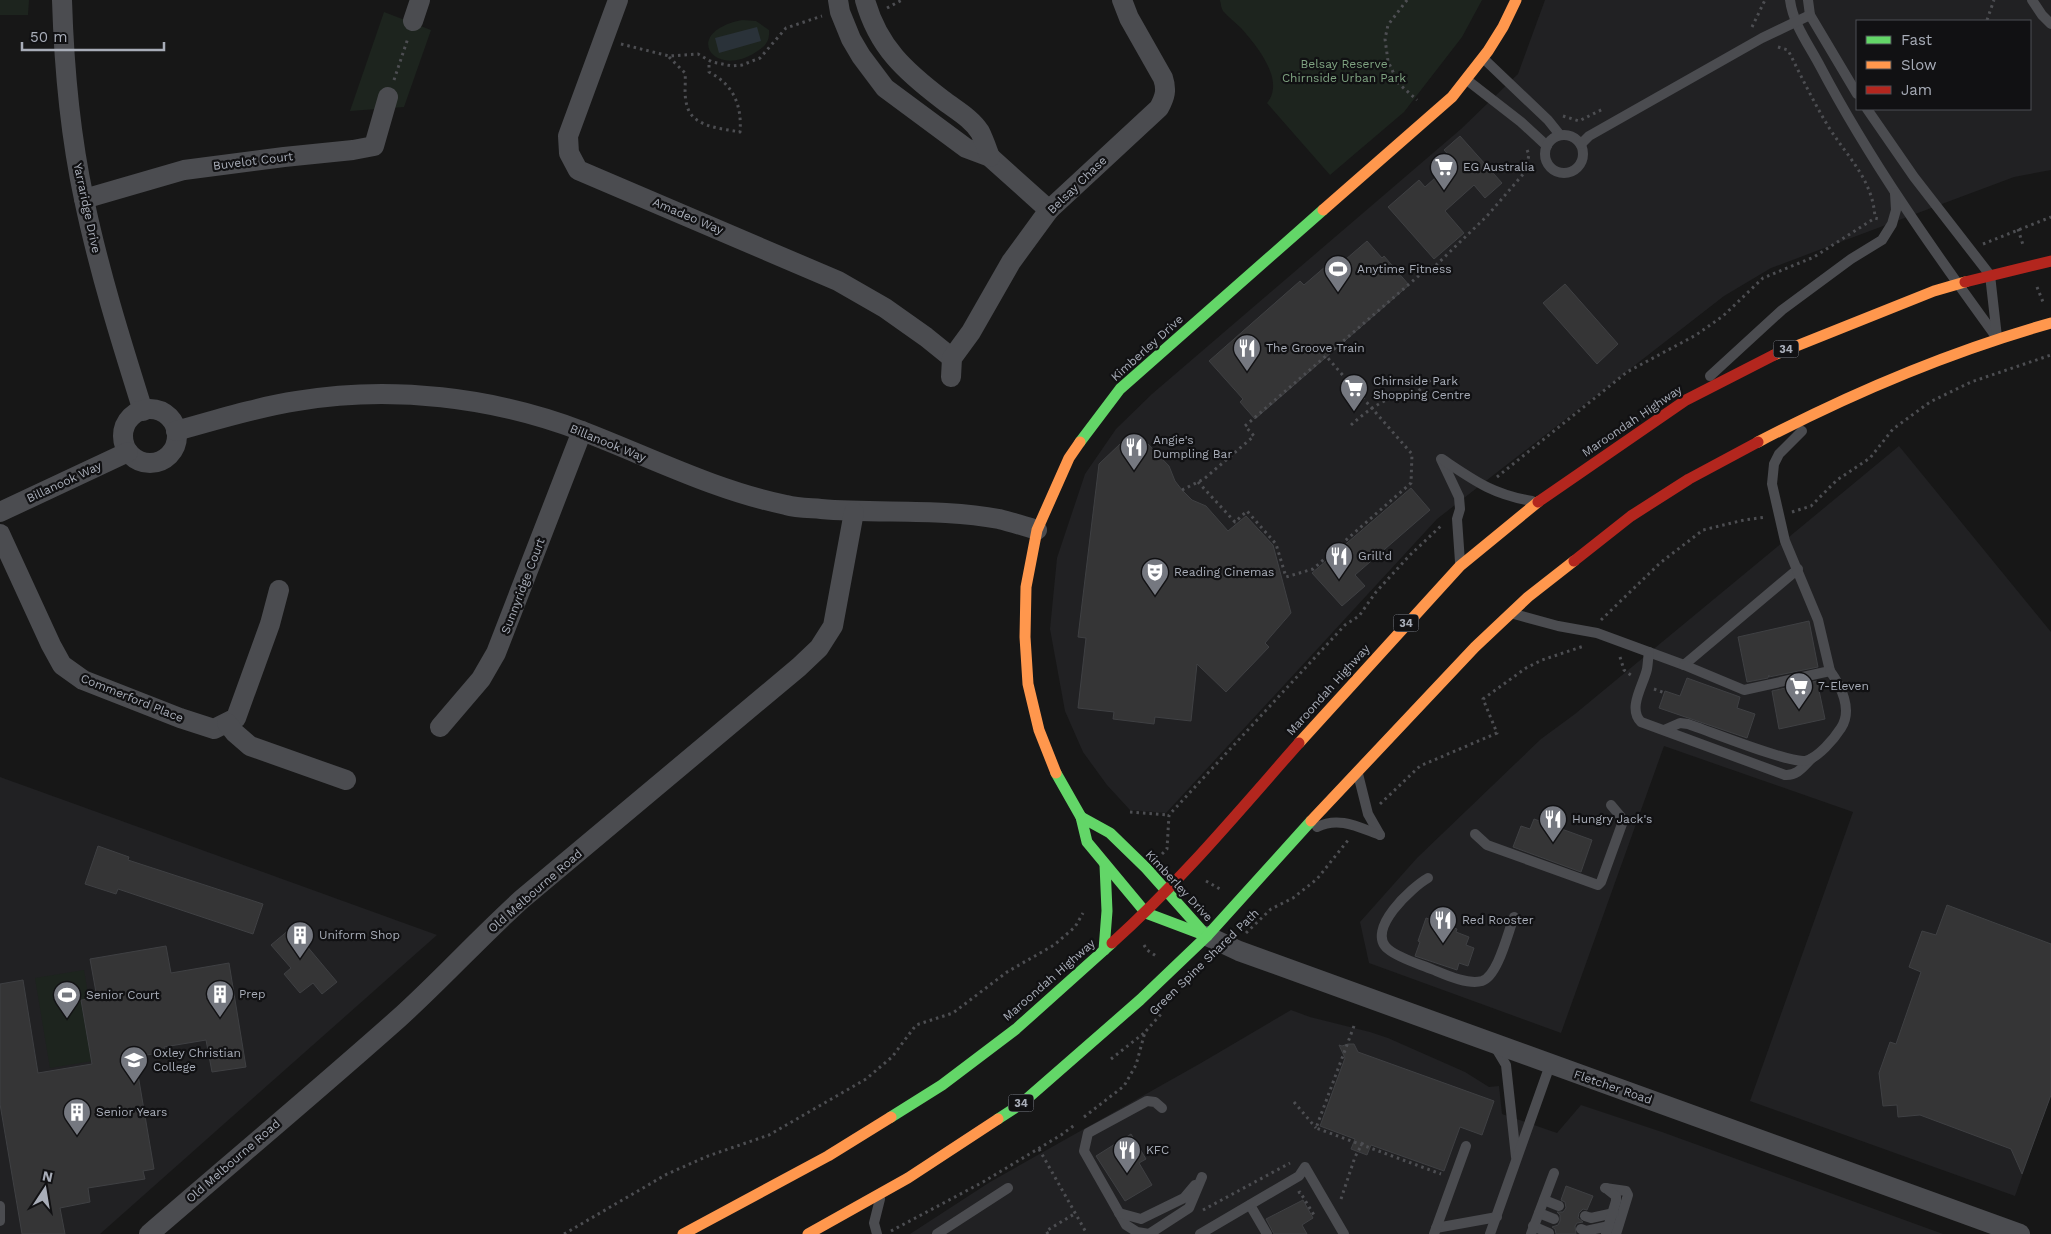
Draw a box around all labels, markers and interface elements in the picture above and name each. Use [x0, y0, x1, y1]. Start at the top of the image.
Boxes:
scale bar [22, 20, 165, 52]
legend [1856, 20, 2031, 110]
text: 50 m [30, 28, 67, 46]
text: Fast [1901, 31, 1933, 49]
text: Slow [1901, 56, 1937, 74]
park label: Belsay Reserve Chirnside Urban Park [1282, 57, 1406, 85]
text: Jam [1901, 81, 1932, 99]
street label: Buvelot Court [212, 149, 294, 173]
supermarket icon: EG Australia [1429, 152, 1459, 191]
street label: Belsay Chase [1044, 153, 1110, 217]
place label: EG Australia [1463, 160, 1535, 174]
street label: Yarraridge Drive [71, 162, 103, 254]
street label: Amadeo Way [651, 195, 726, 237]
sports icon: Anytime Fitness [1323, 254, 1353, 293]
place label: Anytime Fitness [1357, 262, 1452, 276]
street label: Kimberley Drive [1108, 312, 1186, 384]
restaurant icon: The Groove Train [1232, 333, 1262, 372]
road number: 34 [1774, 340, 1798, 358]
place label: The Groove Train [1266, 341, 1365, 355]
supermarket icon: Chirnside Park Shopping Centre [1339, 373, 1369, 412]
place label: Chirnside Park Shopping Centre [1373, 374, 1471, 402]
street label: Maroondah Highway [1579, 382, 1685, 460]
street label: Billanook Way [568, 421, 649, 465]
restaurant icon: Angie's Dumpling Bar [1119, 432, 1149, 471]
place label: Angie's Dumpling Bar [1153, 433, 1232, 461]
street label: Billanook Way [24, 458, 104, 505]
street label: Sunnyridge Court [498, 536, 548, 636]
restaurant icon: Grill'd [1324, 541, 1354, 580]
place label: Grill'd [1358, 549, 1392, 563]
theatre icon: Reading Cinemas [1140, 557, 1170, 596]
place label: Reading Cinemas [1174, 565, 1274, 579]
road number: 34 [1394, 614, 1418, 632]
street label: Maroondah Highway [1283, 641, 1373, 738]
street label: Commerford Place [79, 671, 186, 725]
supermarket icon: 7-Eleven [1784, 671, 1814, 710]
place label: 7-Eleven [1818, 679, 1869, 693]
restaurant icon: Hungry Jack's [1538, 804, 1568, 843]
place label: Hungry Jack's [1572, 812, 1652, 826]
street label: Old Melbourne Road [485, 846, 585, 936]
street label: Kimberley Drive [1143, 848, 1216, 924]
restaurant icon: Red Rooster [1428, 905, 1458, 944]
street label: Green Spine Shared Path [1146, 906, 1262, 1018]
place label: Red Rooster [1462, 913, 1534, 927]
building icon: Uniform Shop [285, 920, 315, 959]
place label: Uniform Shop [319, 928, 400, 942]
street label: Maroondah Highway [1000, 936, 1099, 1024]
building icon: Prep [205, 979, 235, 1018]
sports icon: Senior Court [52, 980, 82, 1019]
place label: Prep [239, 987, 265, 1001]
place label: Senior Court [86, 988, 160, 1002]
school or university icon: Oxley Christian College [119, 1045, 149, 1084]
place label: Oxley Christian College [153, 1046, 241, 1074]
street label: Fletcher Road [1572, 1067, 1654, 1107]
road number: 34 [1008, 1094, 1034, 1112]
building icon: Senior Years [62, 1097, 92, 1136]
place label: Senior Years [96, 1105, 167, 1119]
street label: Old Melbourne Road [183, 1116, 283, 1206]
restaurant icon: KFC [1112, 1135, 1142, 1174]
place label: KFC [1146, 1143, 1169, 1157]
north arrow [20, 1164, 70, 1214]
text: N [41, 1167, 54, 1185]

